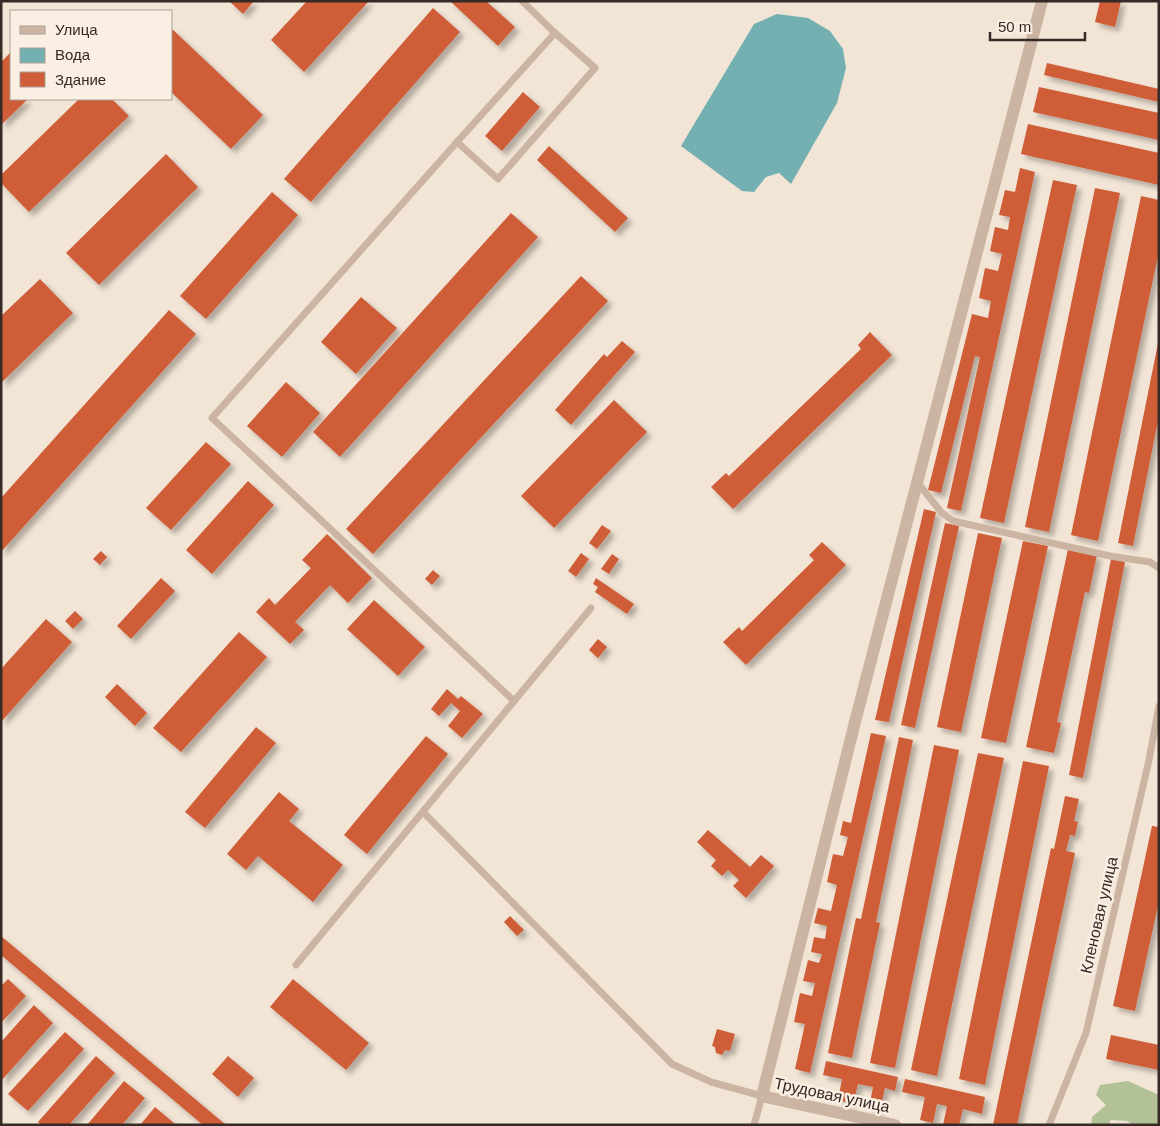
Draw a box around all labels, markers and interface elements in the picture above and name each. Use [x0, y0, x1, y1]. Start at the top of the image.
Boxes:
legend [10, 10, 172, 100]
scale bar [990, 10, 1085, 42]
text: 50 m [998, 18, 1031, 35]
text: Улица [55, 21, 98, 38]
text: Вода [55, 46, 91, 63]
text: Здание [55, 71, 106, 88]
street label: Кленовая улица [1077, 855, 1121, 975]
street label: Трудовая улица [773, 1074, 891, 1116]

